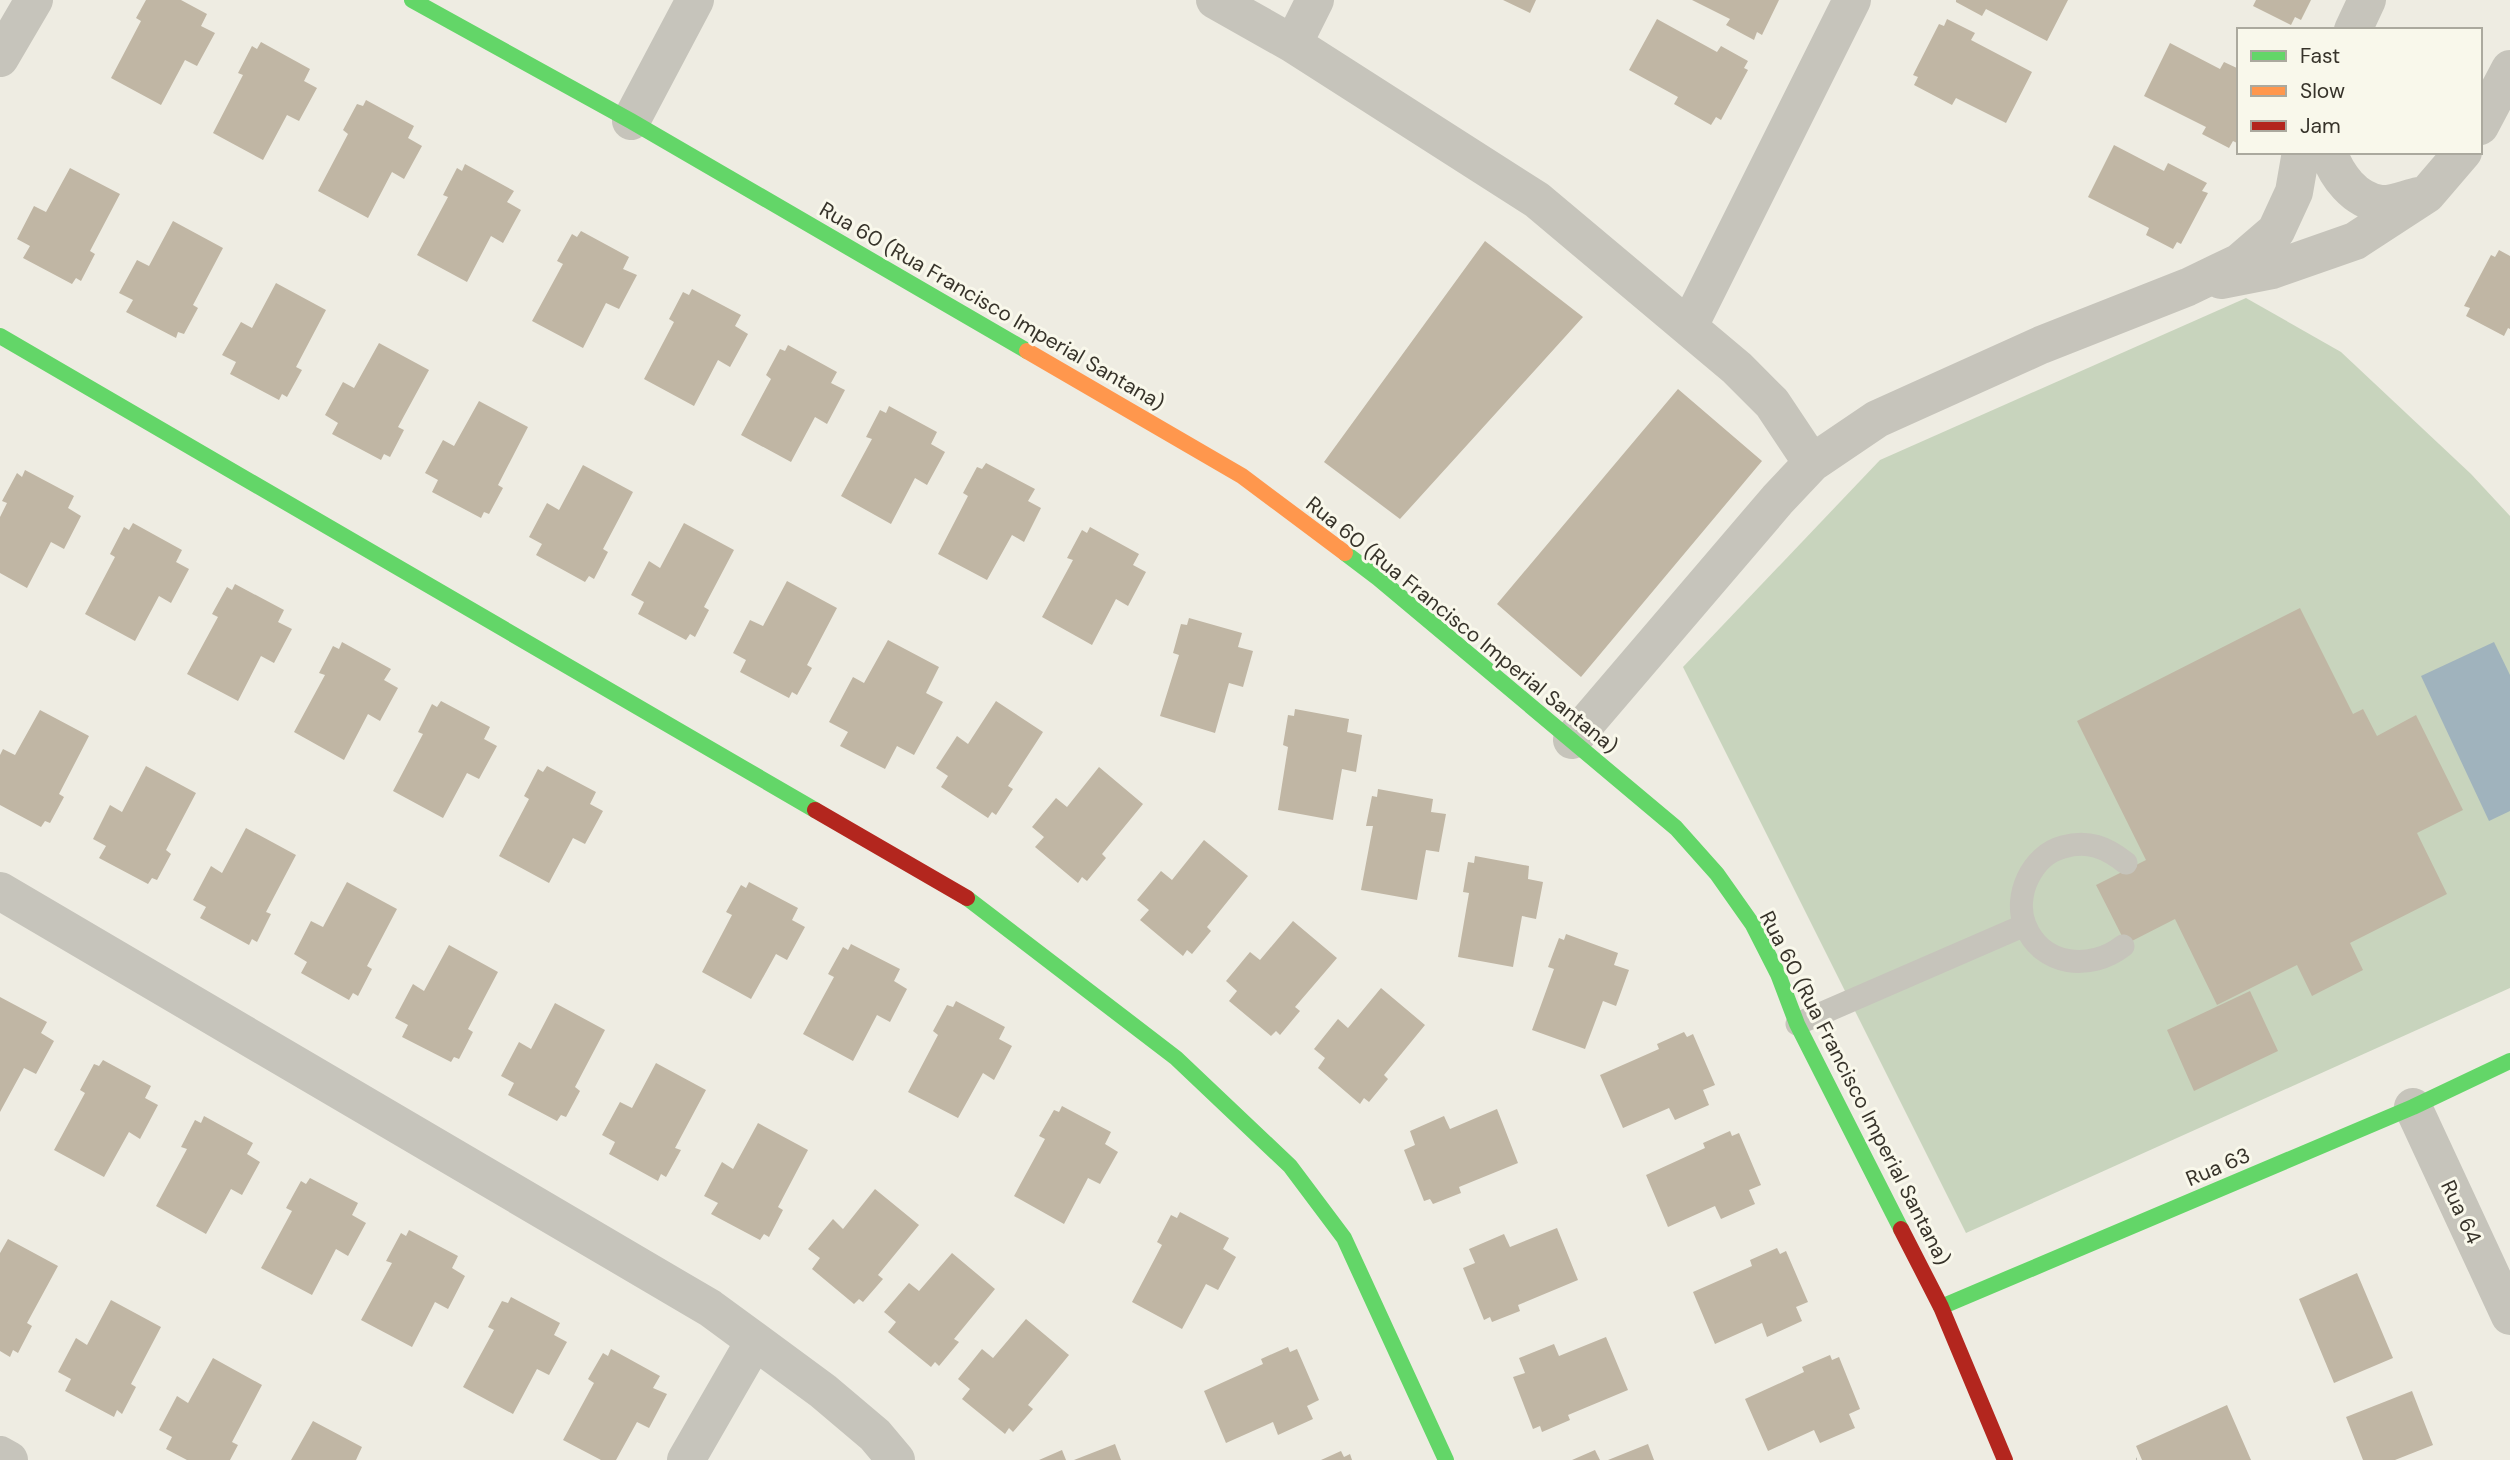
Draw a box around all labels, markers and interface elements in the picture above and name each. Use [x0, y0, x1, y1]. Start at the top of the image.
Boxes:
legend [2237, 28, 2482, 154]
text: Fast [2300, 42, 2340, 70]
text: Slow [2300, 77, 2345, 105]
text: Jam [2300, 112, 2341, 140]
street label: Rua 60 (Rua Francisco Imperial Santana) [814, 195, 1170, 417]
street label: Rua 60 (Rua Francisco Imperial Santana) [1300, 490, 1624, 760]
street label: Rua 60 (Rua Francisco Imperial Santana) [1753, 906, 1957, 1270]
street label: Rua 63 [2182, 1141, 2254, 1193]
street label: Rua 64 [2434, 1176, 2488, 1249]

